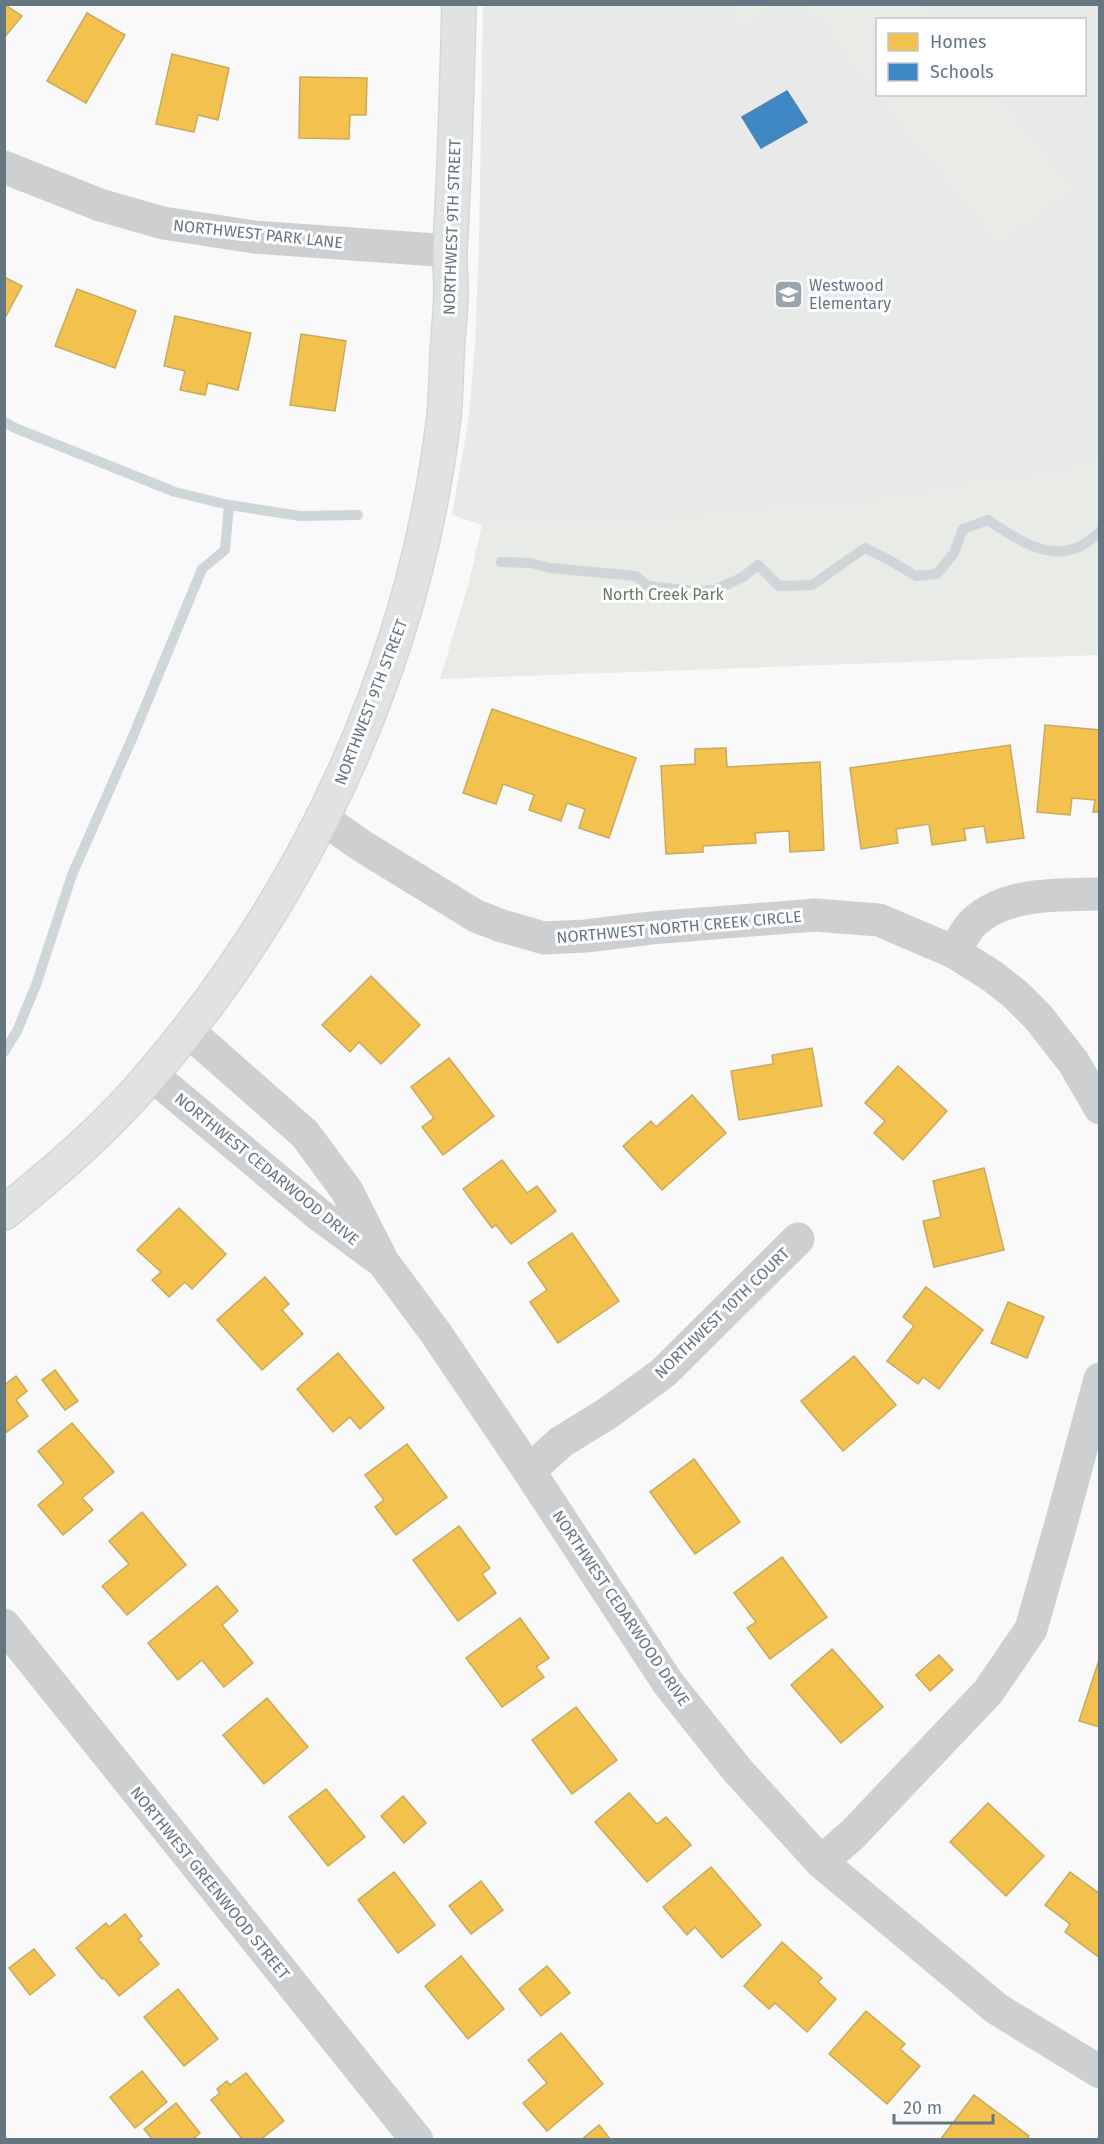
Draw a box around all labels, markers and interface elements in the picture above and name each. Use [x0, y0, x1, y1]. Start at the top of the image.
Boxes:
legend [876, 18, 1086, 96]
text: Homes [930, 31, 986, 53]
text: Schools [930, 61, 994, 83]
street label: NORTHWEST 9TH STREET [439, 138, 465, 315]
street label: NORTHWEST PARK LANE [172, 216, 344, 252]
place label: Westwood Elementary [809, 276, 891, 313]
school or university icon: Westwood Elementary [772, 278, 804, 310]
park label: North Creek Park [602, 585, 725, 604]
street label: NORTHWEST 9TH STREET [331, 616, 412, 788]
street label: NORTHWEST NORTH CREEK CIRCLE [556, 907, 802, 947]
street label: NORTHWEST CEDARWOOD DRIVE [171, 1089, 363, 1249]
street label: NORTHWEST 10TH COURT [651, 1243, 794, 1382]
street label: NORTHWEST CEDARWOOD DRIVE [548, 1507, 694, 1709]
street label: NORTHWEST GREENWOOD STREET [126, 1783, 294, 1984]
scale bar [894, 2087, 993, 2125]
text: 20 m [903, 2097, 942, 2119]

